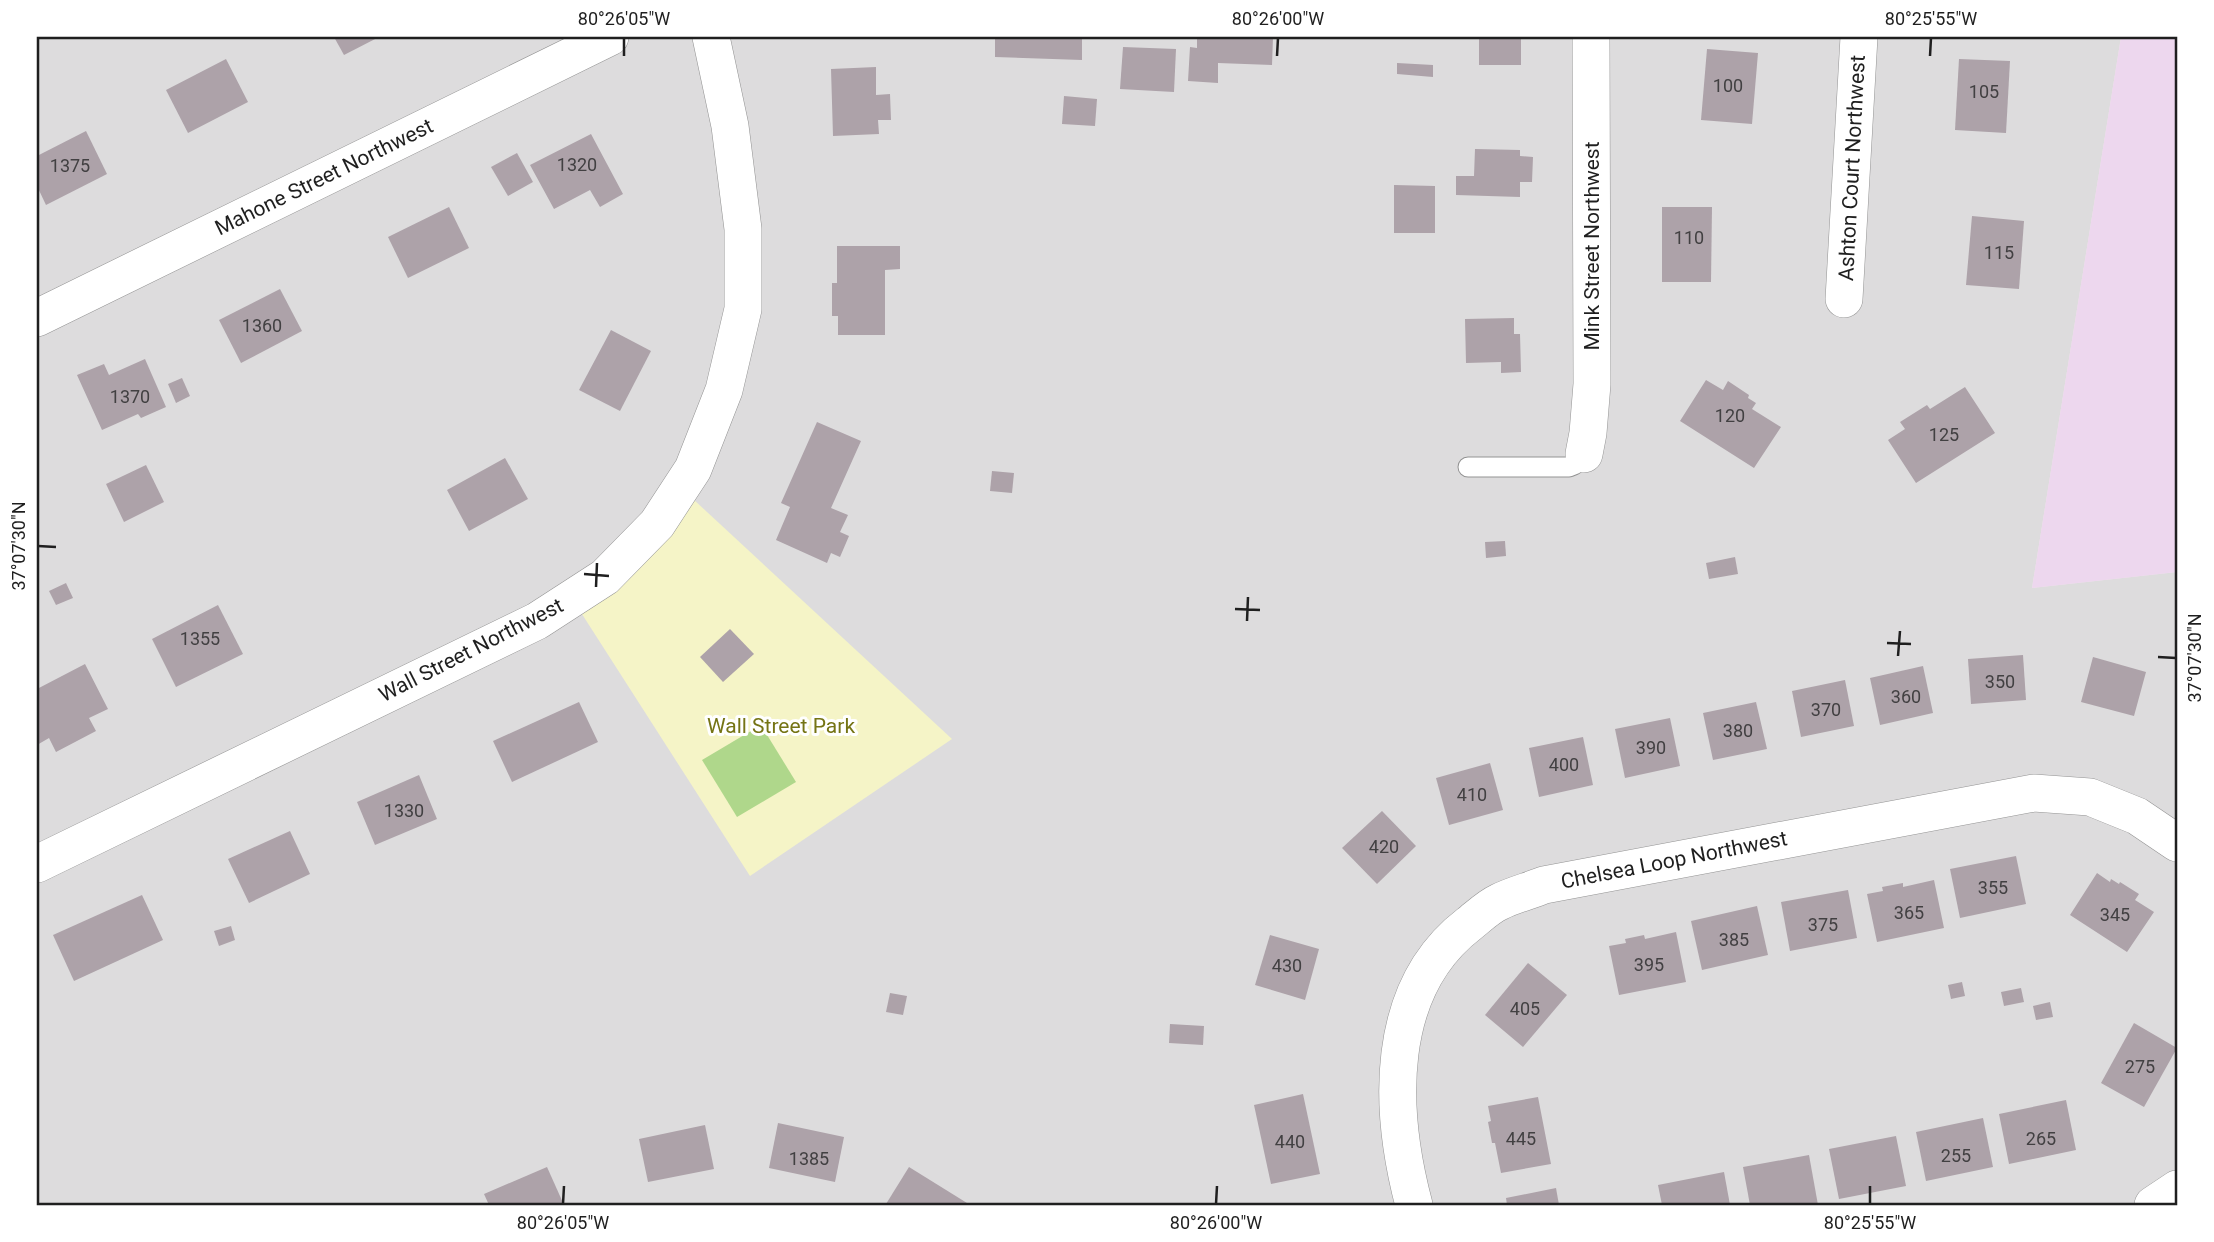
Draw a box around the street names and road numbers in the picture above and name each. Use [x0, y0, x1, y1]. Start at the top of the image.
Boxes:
street label: Ashton Court Northwest [1834, 54, 1870, 282]
street label: Mahone Street Northwest [211, 114, 437, 240]
street label: Mink Street Northwest [1580, 141, 1604, 351]
street label: Wall Street Northwest [375, 593, 567, 707]
street label: Chelsea Loop Northwest [1559, 826, 1789, 894]

